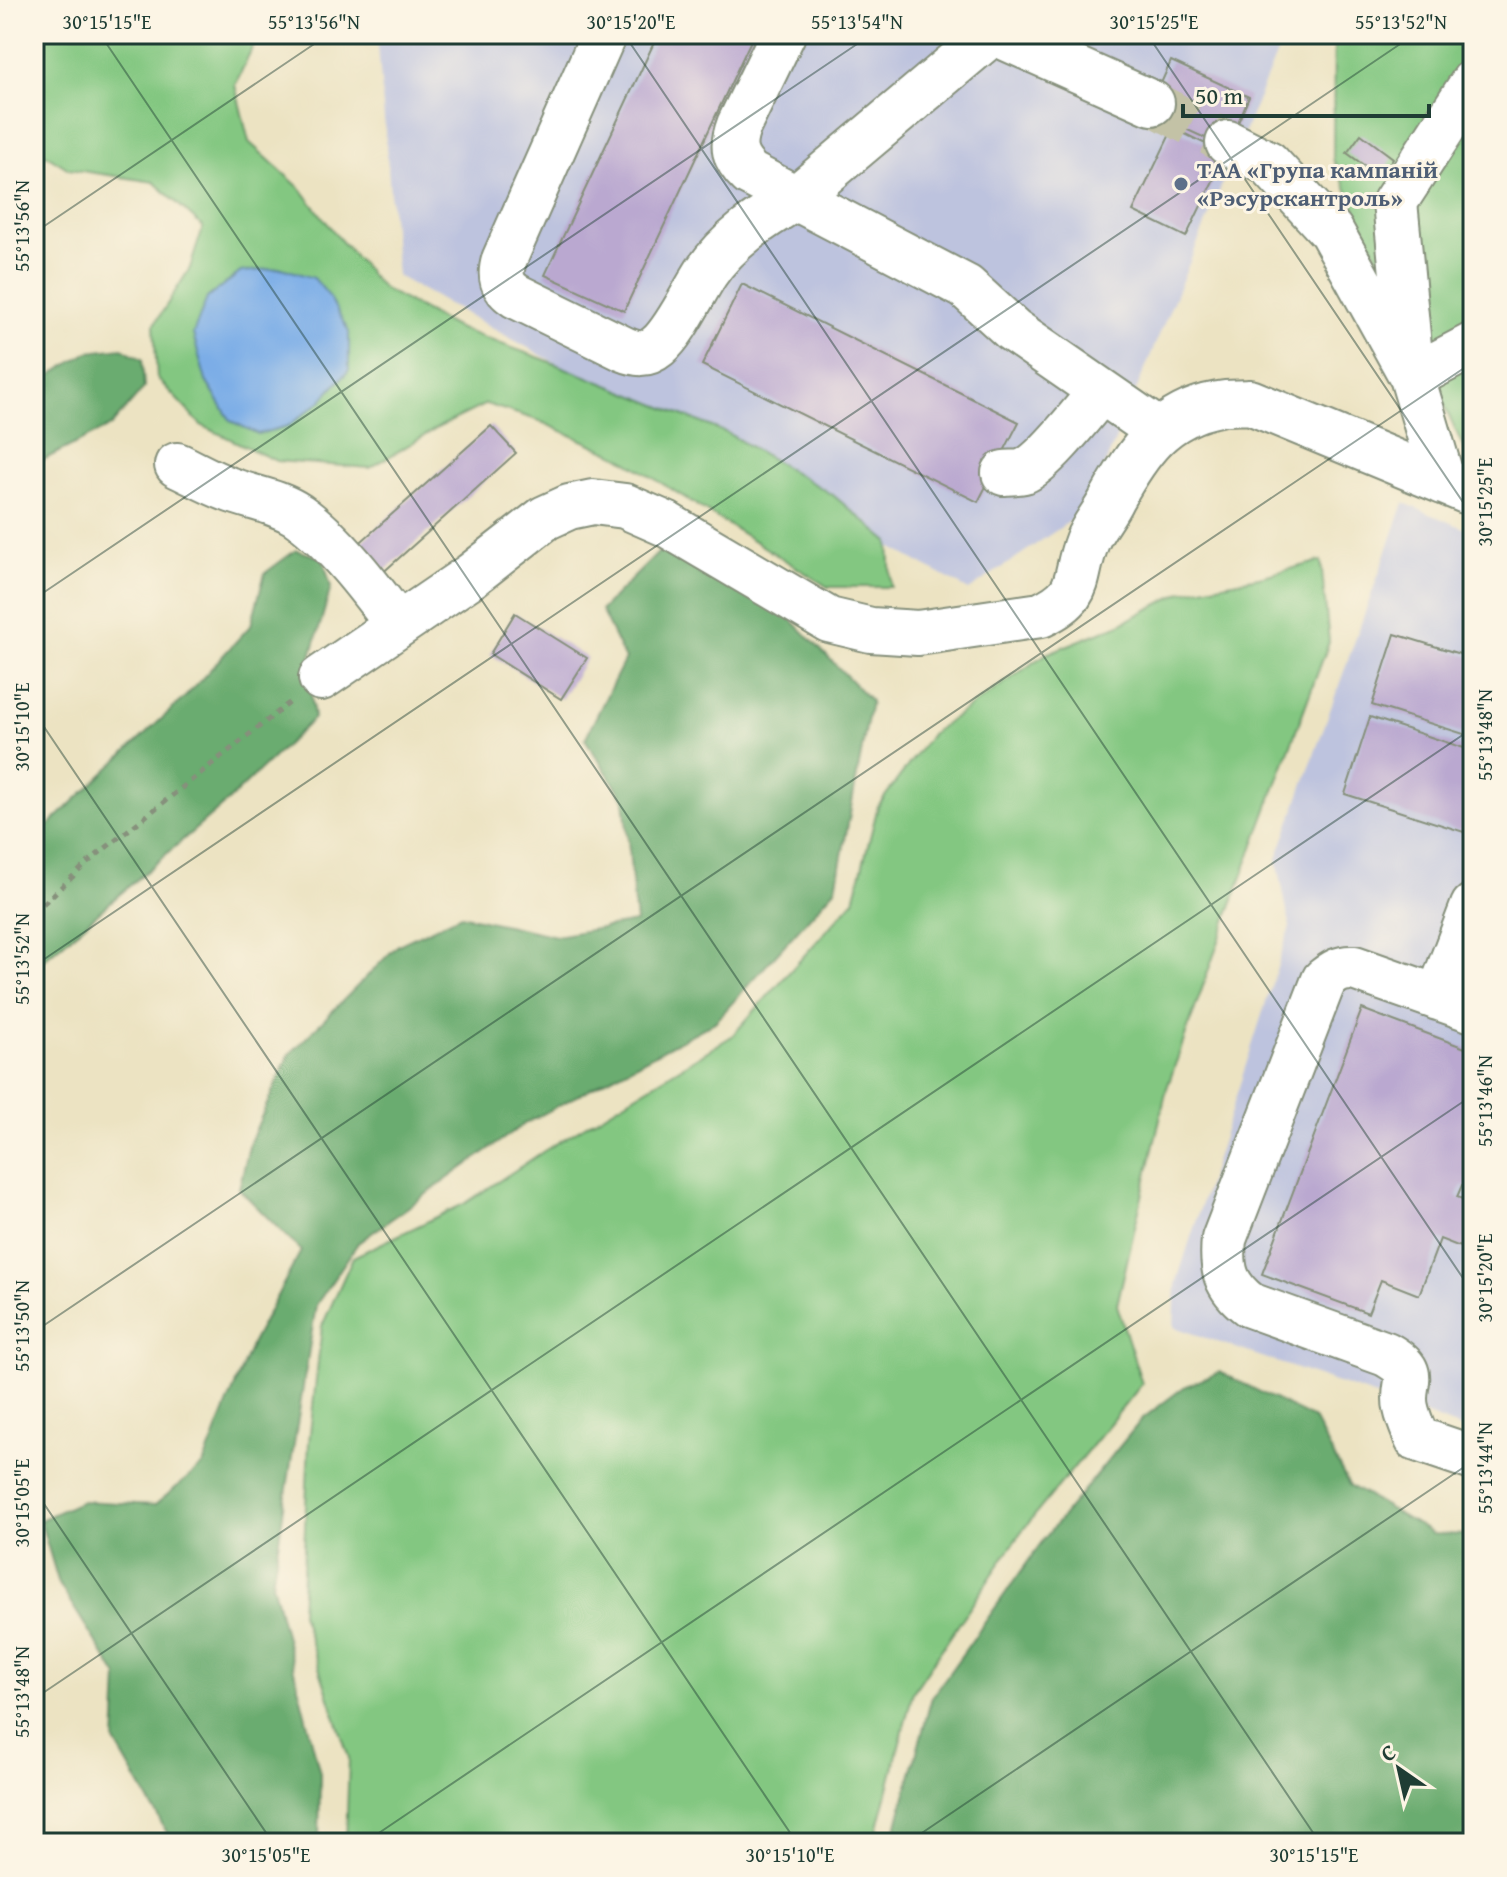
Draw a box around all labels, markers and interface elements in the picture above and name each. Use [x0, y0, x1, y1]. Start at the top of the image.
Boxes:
text: 30°15'15"E [63, 7, 151, 36]
text: 55°13'56"N [268, 7, 360, 36]
text: 30°15'20"E [587, 7, 675, 36]
text: 55°13'54"N [811, 7, 903, 36]
text: 30°15'25"E [1110, 7, 1198, 36]
text: 55°13'52"N [1355, 7, 1447, 36]
scale bar [1183, 68, 1429, 118]
text: 50 m [1195, 78, 1243, 113]
place label: ТАА «Група кампаній «Рэсурскантроль» [1197, 152, 1438, 215]
marker: ТАА «Група кампаній «Рэсурскантроль» [1172, 175, 1190, 193]
text: 55°13'56"N [7, 180, 36, 272]
text: 30°15'25"E [1470, 458, 1499, 546]
text: 30°15'10"E [7, 683, 36, 771]
text: 55°13'48"N [1470, 689, 1499, 781]
text: 55°13'52"N [7, 913, 36, 1005]
text: 55°13'46"N [1470, 1055, 1499, 1147]
text: 30°15'20"E [1470, 1234, 1499, 1322]
text: 55°13'50"N [7, 1280, 36, 1372]
text: 55°13'44"N [1470, 1422, 1499, 1514]
text: 30°15'05"E [7, 1459, 36, 1547]
text: 55°13'48"N [7, 1646, 36, 1738]
north arrow [1359, 1729, 1439, 1809]
text: С [1374, 1736, 1402, 1769]
text: 30°15'05"E [222, 1840, 310, 1869]
text: 30°15'10"E [746, 1840, 834, 1869]
text: 30°15'15"E [1270, 1840, 1358, 1869]

